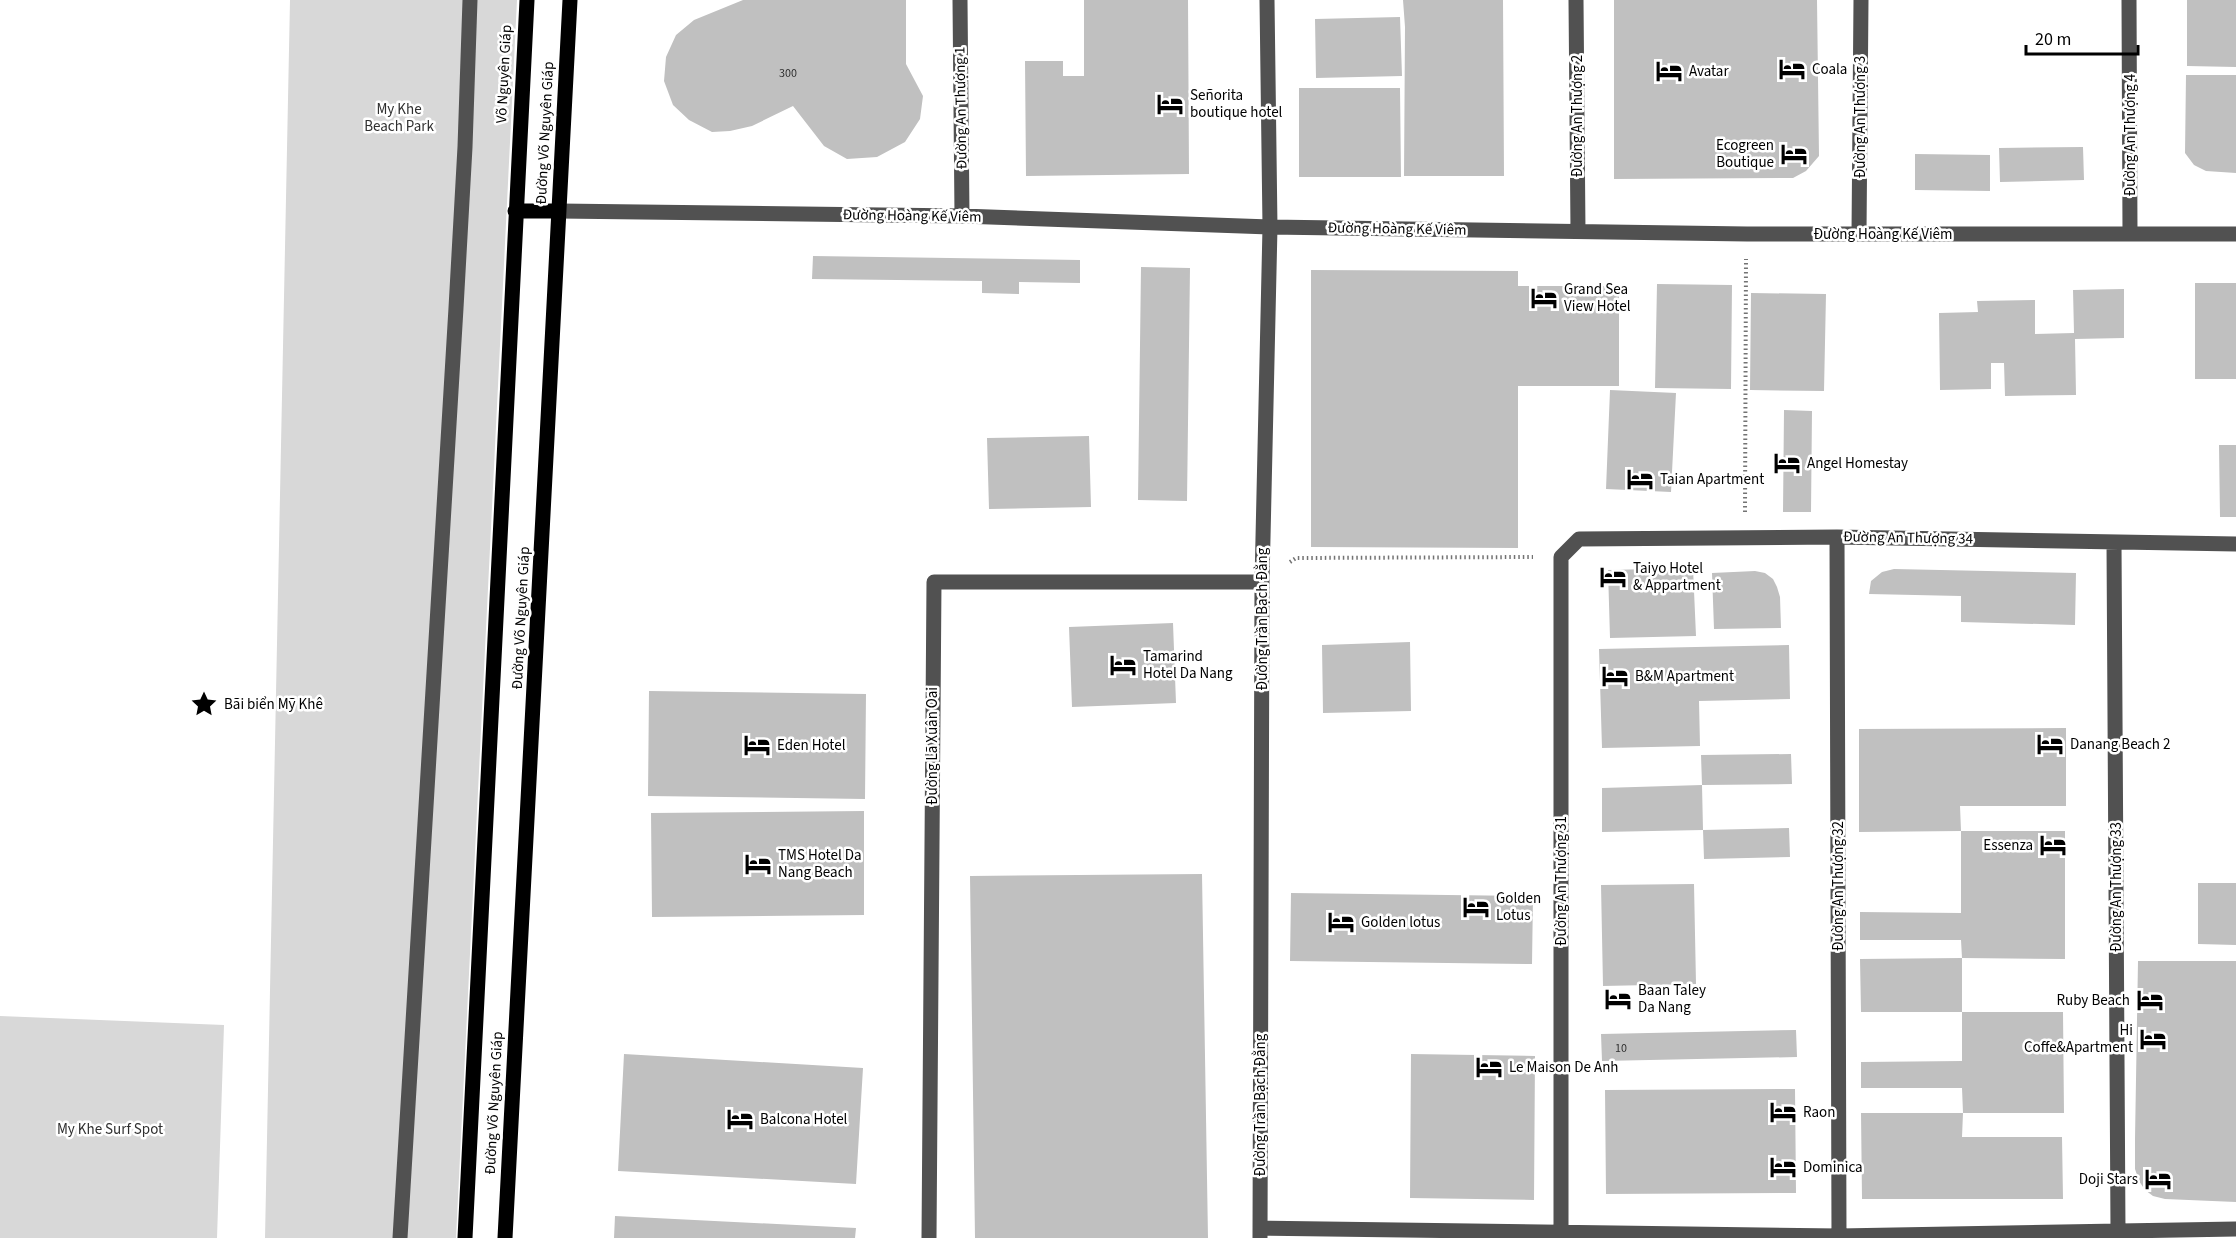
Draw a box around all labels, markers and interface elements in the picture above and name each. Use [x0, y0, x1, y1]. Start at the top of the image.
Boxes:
scale bar [2026, 18, 2138, 56]
street label: Võ Nguyên Giáp [491, 24, 517, 124]
text: 20 m [2035, 27, 2071, 52]
street label: Đường An Thượng 1 [949, 46, 973, 170]
hotel icon: Coala [1777, 54, 1807, 84]
street label: Đường An Thượng 2 [1567, 55, 1588, 177]
hotel icon: Avatar [1654, 56, 1684, 86]
street label: Đường An Thượng 3 [1850, 56, 1871, 178]
place label: Coala [1812, 59, 1847, 80]
street label: Đường Võ Nguyên Giáp [531, 61, 559, 205]
place label: Avatar [1689, 61, 1729, 82]
house number: 300 [779, 65, 797, 82]
street label: Đường An Thượng 4 [2120, 73, 2141, 196]
place label: Señorita boutique hotel [1190, 85, 1283, 123]
hotel icon: Señorita boutique hotel [1155, 89, 1185, 119]
park label: My Khe Beach Park [364, 99, 434, 137]
place label: Ecogreen Boutique [1716, 135, 1774, 173]
hotel icon: Ecogreen Boutique [1779, 139, 1809, 169]
street label: Đường Hoàng Kế Viêm [842, 204, 982, 228]
street label: Đường Hoàng Kế Viêm [1327, 217, 1467, 241]
street label: Đường Hoàng Kế Viêm [1814, 224, 1952, 245]
place label: Grand Sea View Hotel [1564, 279, 1631, 317]
hotel icon: Grand Sea View Hotel [1529, 283, 1559, 313]
hotel icon: Angel Homestay [1772, 448, 1802, 478]
place label: Angel Homestay [1807, 453, 1908, 474]
hotel icon: Taian Apartment [1625, 464, 1655, 494]
place label: Taian Apartment [1660, 469, 1764, 490]
street label: Đường An Thượng 34 [1843, 526, 1974, 550]
street label: Đường Võ Nguyên Giáp [507, 546, 535, 690]
street label: Đường Trần Bạch Đằng [1252, 547, 1273, 690]
place label: Taiyo Hotel & Appartment [1633, 558, 1721, 596]
hotel icon: Taiyo Hotel & Appartment [1598, 562, 1628, 592]
place label: Tamarind Hotel Da Nang [1143, 646, 1233, 684]
hotel icon: Tamarind Hotel Da Nang [1108, 650, 1138, 680]
hotel icon: B&M Apartment [1600, 661, 1630, 691]
place label: B&M Apartment [1635, 666, 1734, 687]
street label: Đường Lã Xuân Oai [922, 687, 943, 805]
place icon: Bãi biển Mỹ Khê [189, 689, 219, 719]
place label: Bãi biển Mỹ Khê [224, 694, 323, 715]
hotel icon: Danang Beach 2 [2035, 729, 2065, 759]
hotel icon: Eden Hotel [742, 730, 772, 760]
place label: Danang Beach 2 [2070, 734, 2170, 755]
place label: Eden Hotel [777, 735, 846, 756]
street label: Đường An Thượng 31 [1551, 816, 1572, 946]
street label: Đường An Thượng 32 [1828, 821, 1849, 951]
street label: Đường An Thượng 33 [2106, 822, 2127, 952]
hotel icon: Essenza [2038, 830, 2068, 860]
place label: Essenza [1983, 835, 2033, 856]
place label: TMS Hotel Da Nang Beach [778, 845, 862, 883]
hotel icon: TMS Hotel Da Nang Beach [743, 849, 773, 879]
place label: Golden Lotus [1496, 888, 1541, 926]
hotel icon: Golden Lotus [1461, 892, 1491, 922]
hotel icon: Golden lotus [1326, 907, 1356, 937]
place label: Golden lotus [1361, 912, 1440, 933]
place label: Baan Taley Da Nang [1638, 980, 1706, 1018]
hotel icon: Baan Taley Da Nang [1603, 984, 1633, 1014]
hotel icon: Ruby Beach [2135, 985, 2165, 1015]
place label: Ruby Beach [2056, 990, 2130, 1011]
place label: Hi Coffe&Apartment [2024, 1020, 2133, 1058]
hotel icon: Hi Coffe&Apartment [2138, 1024, 2168, 1054]
street label: Đường Võ Nguyên Giáp [480, 1031, 508, 1175]
street label: Đường Trần Bạch Đằng [1250, 1033, 1271, 1176]
house number: 10 [1615, 1040, 1627, 1057]
hotel icon: Le Maison De Anh [1474, 1052, 1504, 1082]
place label: Le Maison De Anh [1509, 1057, 1619, 1078]
hotel icon: Raon [1768, 1097, 1798, 1127]
place label: Raon [1803, 1102, 1835, 1123]
hotel icon: Balcona Hotel [725, 1104, 755, 1134]
place label: Balcona Hotel [760, 1109, 848, 1130]
park label: My Khe Surf Spot [57, 1119, 163, 1140]
hotel icon: Dominica [1768, 1152, 1798, 1182]
place label: Dominica [1803, 1157, 1863, 1178]
hotel icon: Doji Stars [2143, 1164, 2173, 1194]
place label: Doji Stars [2079, 1169, 2138, 1190]

